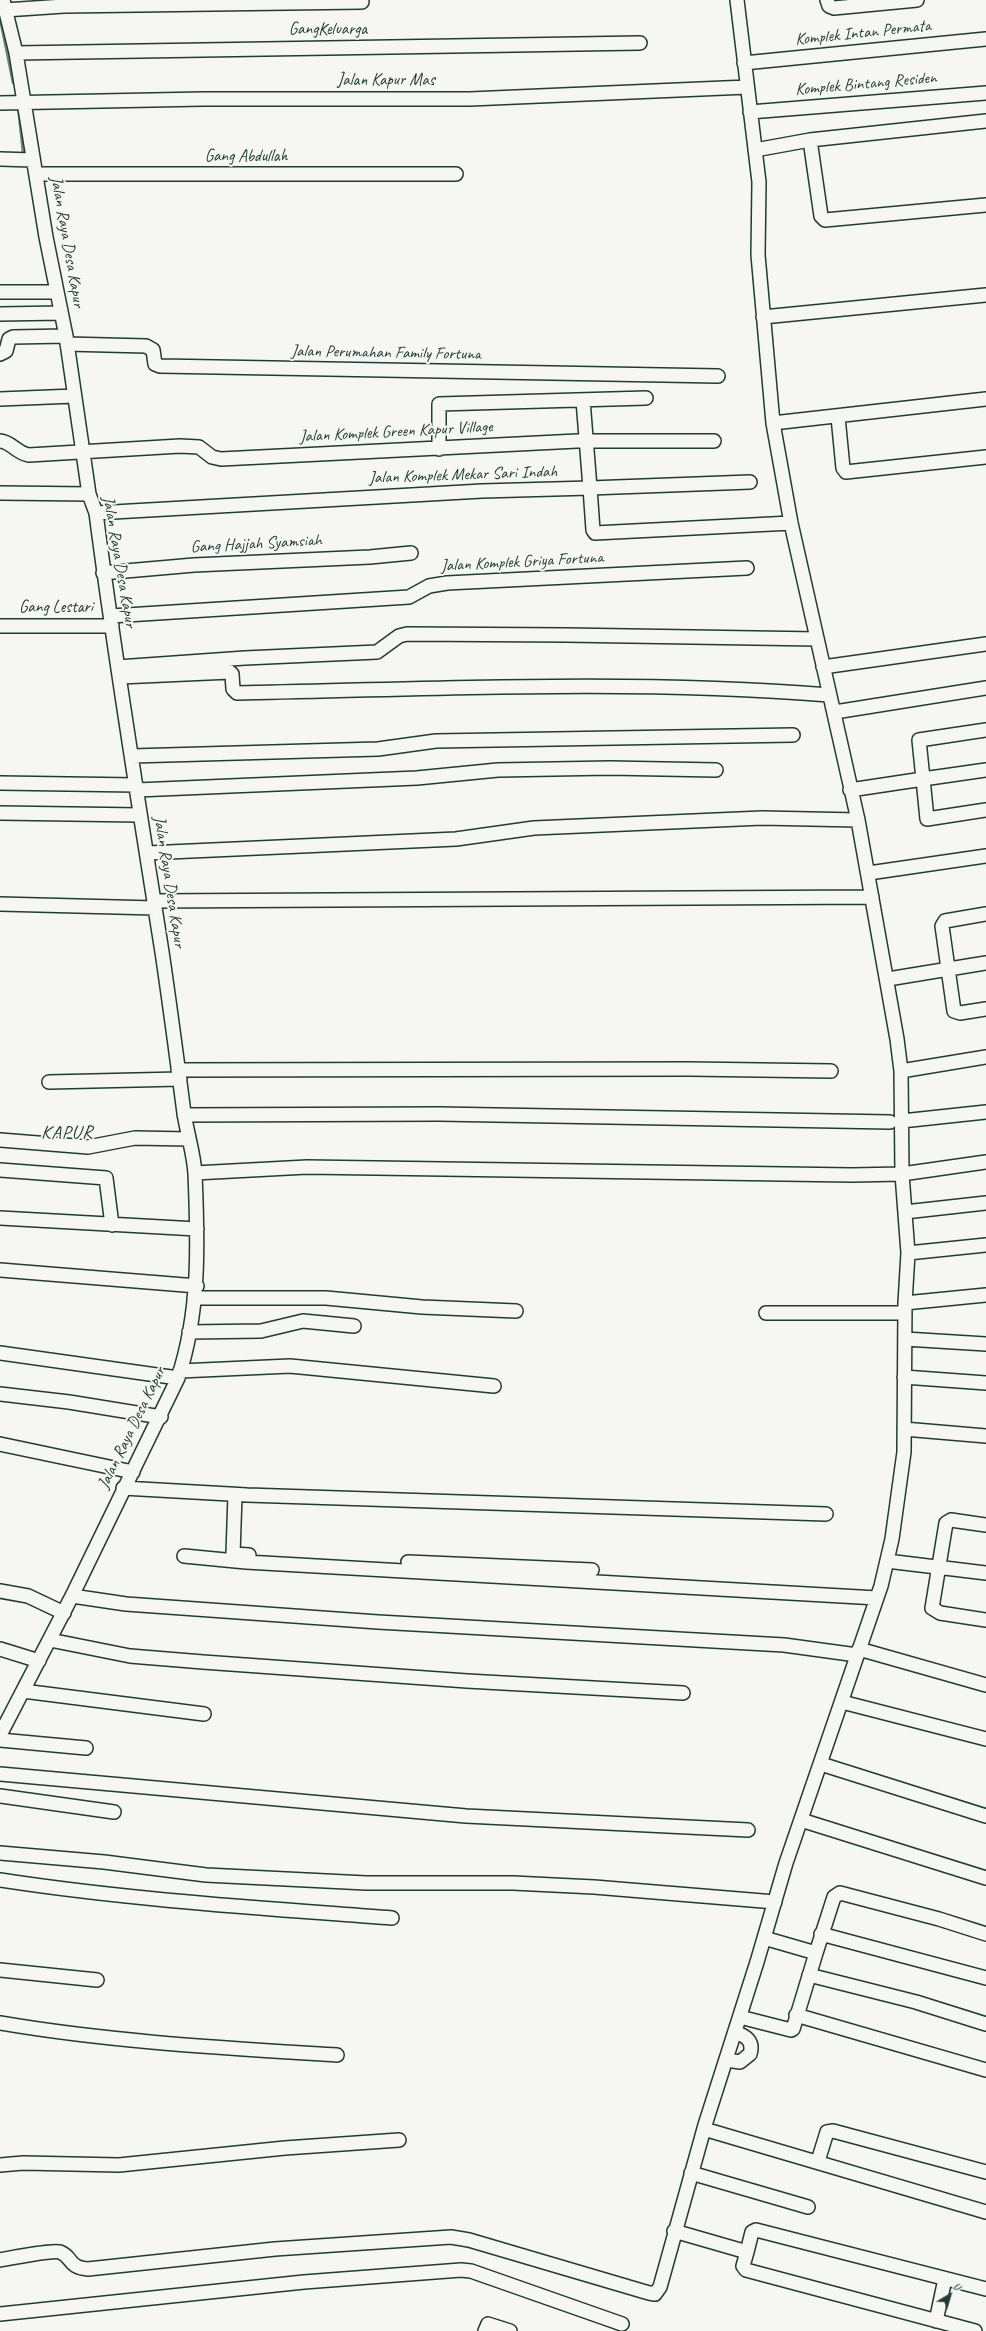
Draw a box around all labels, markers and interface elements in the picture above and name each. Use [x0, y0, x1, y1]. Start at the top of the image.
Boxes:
street label: Komplek Intan Permata [794, 16, 932, 50]
street label: GangKeluarga [289, 20, 367, 40]
street label: Komplek Bintang Residen [795, 68, 937, 100]
street label: Jalan Kapur Mas [337, 71, 435, 91]
street label: Gang Abdullah [205, 147, 287, 167]
street label: Jalan Raya Desa Kapur [45, 175, 89, 309]
street label: Jalan Perumahan Family Fortuna [291, 341, 481, 365]
street label: Jalan Komplek Green Kapur Village [299, 417, 493, 447]
street label: Jalan Komplek Mekar Sari Indah [369, 462, 557, 488]
street label: Jalan Raya Desa Kapur [97, 495, 141, 629]
street label: Gang Hajjah Syamsiah [190, 530, 322, 558]
street label: Jalan Komplek Griya Fortuna [440, 548, 604, 576]
street label: Gang Lestari [19, 598, 93, 618]
street label: Jalan Raya Desa Kapur [149, 815, 189, 949]
district label: KAPUR [41, 1122, 93, 1144]
street label: Jalan Raya Desa Kapur [94, 1364, 170, 1492]
north arrow [930, 2275, 970, 2315]
text: U [951, 2278, 964, 2293]

